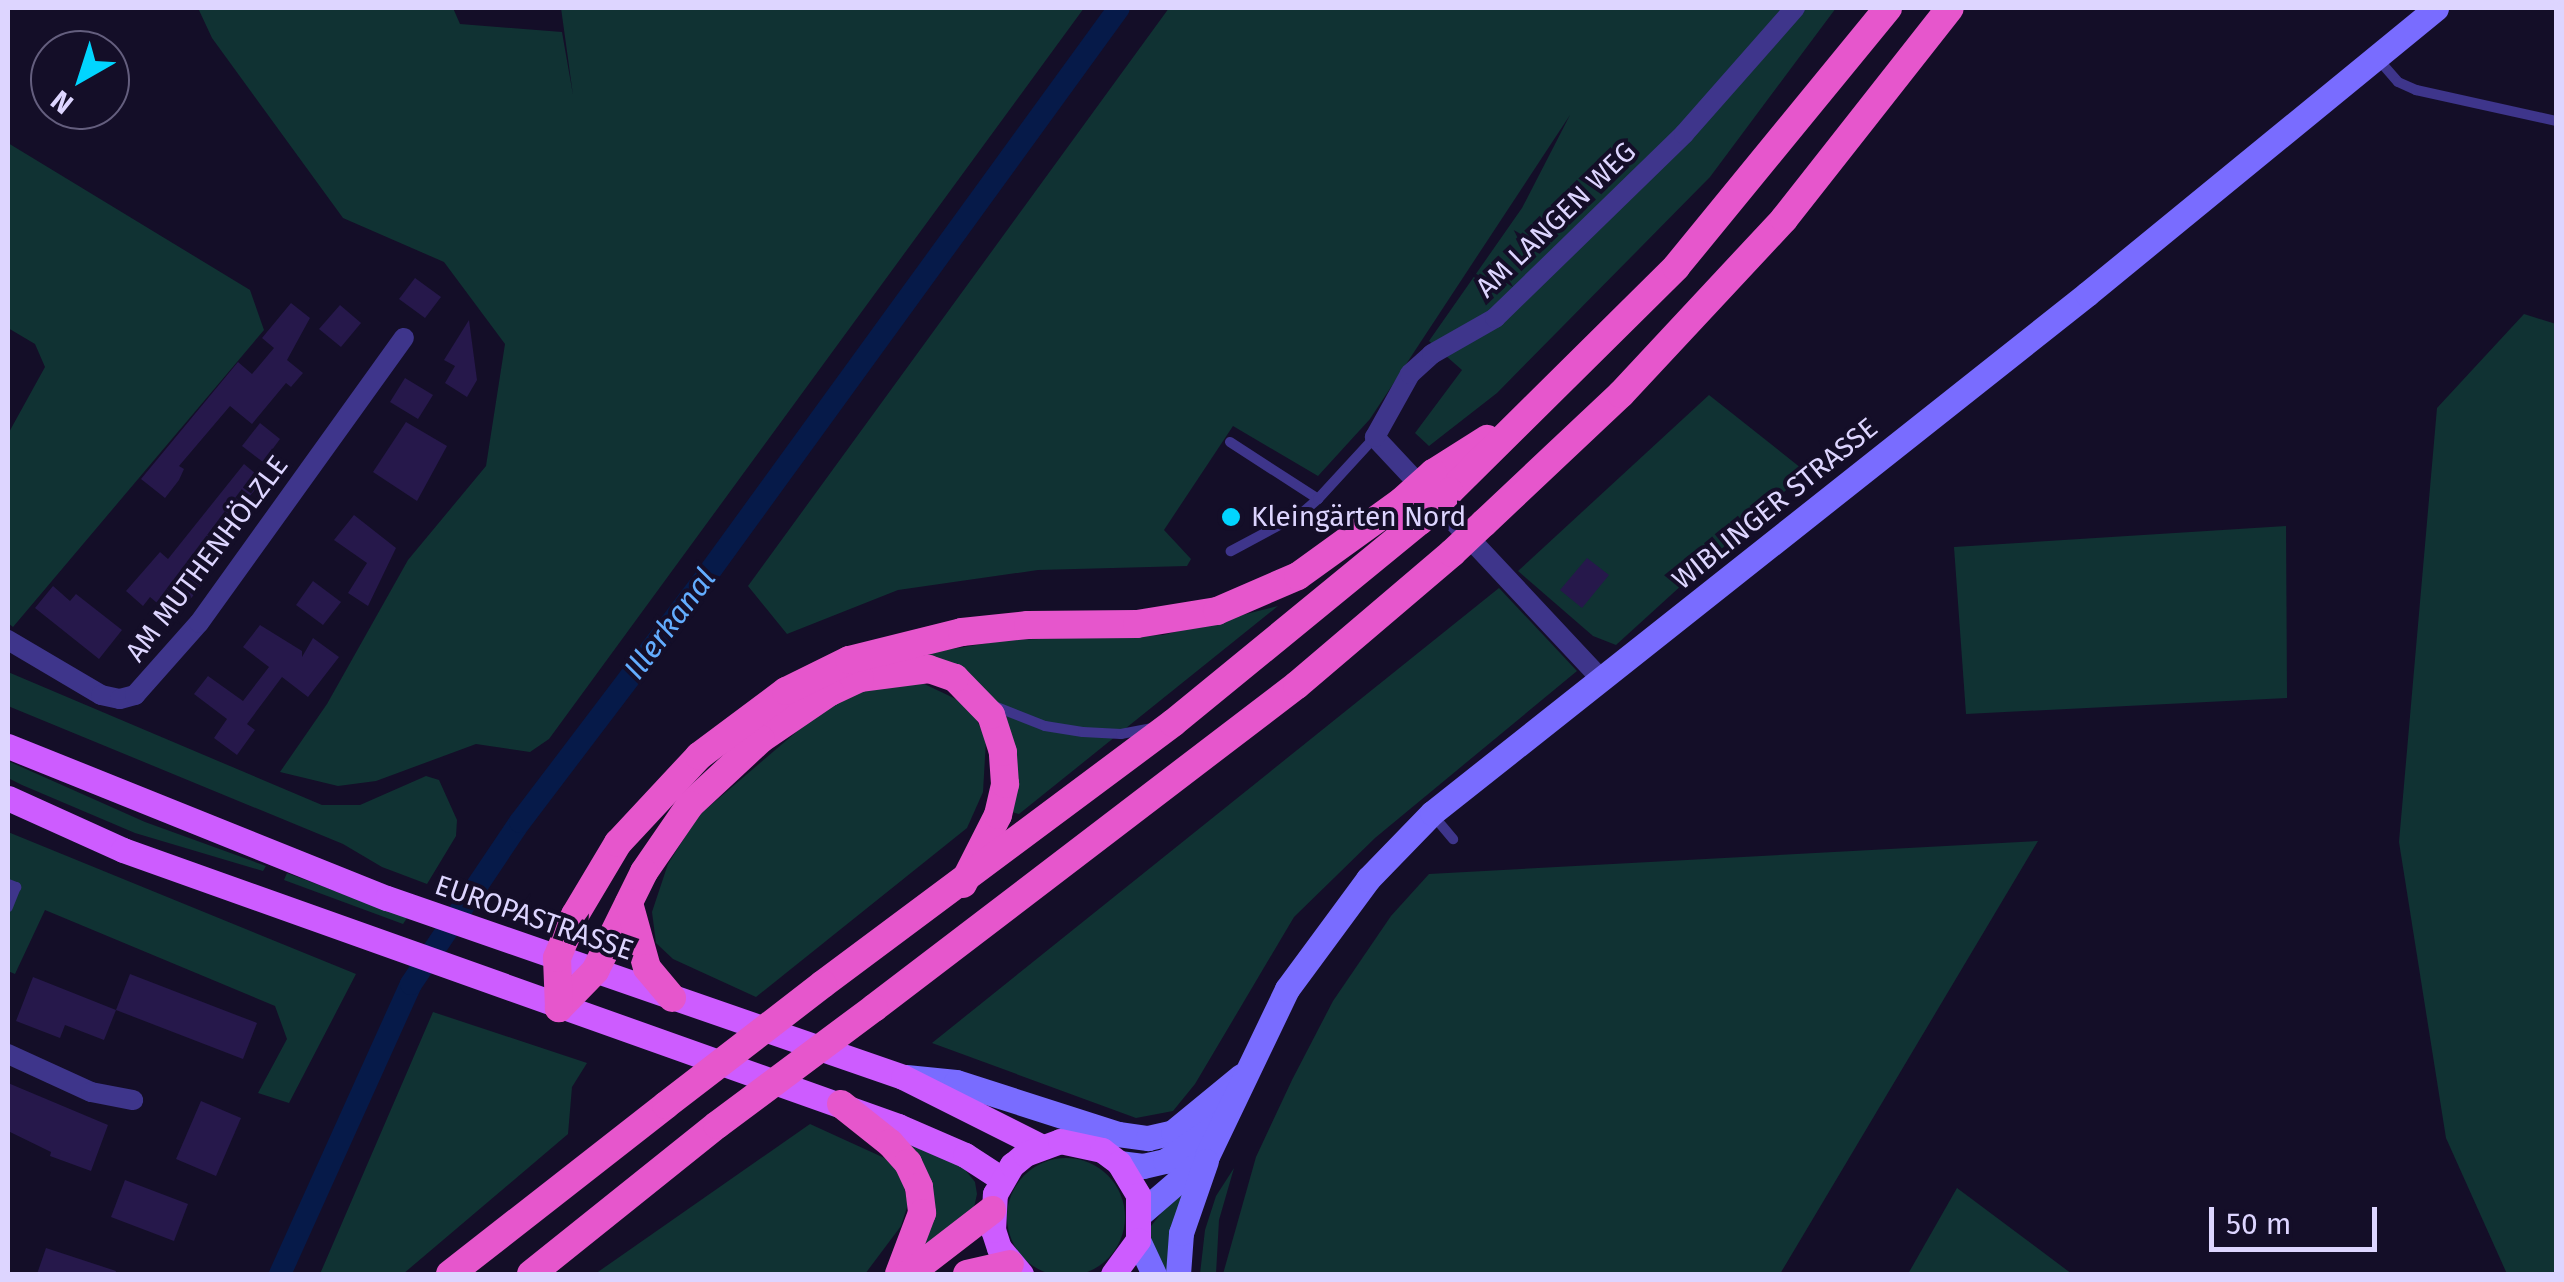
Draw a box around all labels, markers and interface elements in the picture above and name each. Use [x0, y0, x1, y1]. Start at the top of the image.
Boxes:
north arrow [30, 30, 130, 130]
text: N [44, 83, 80, 121]
street label: AM LANGEN WEG [1469, 135, 1643, 305]
street label: WIBLINGER STRASSE [1666, 411, 1884, 597]
street label: AM MUTHENHÖLZLE [119, 449, 295, 669]
place label: Kleingärten Nord [1251, 500, 1466, 534]
marker: Kleingärten Nord [1220, 506, 1242, 528]
water label: Illerkanal [617, 562, 723, 686]
street label: EUROPASTRASSE [430, 868, 638, 968]
scale bar [2214, 1187, 2382, 1249]
text: 50 m [2226, 1206, 2291, 1242]

